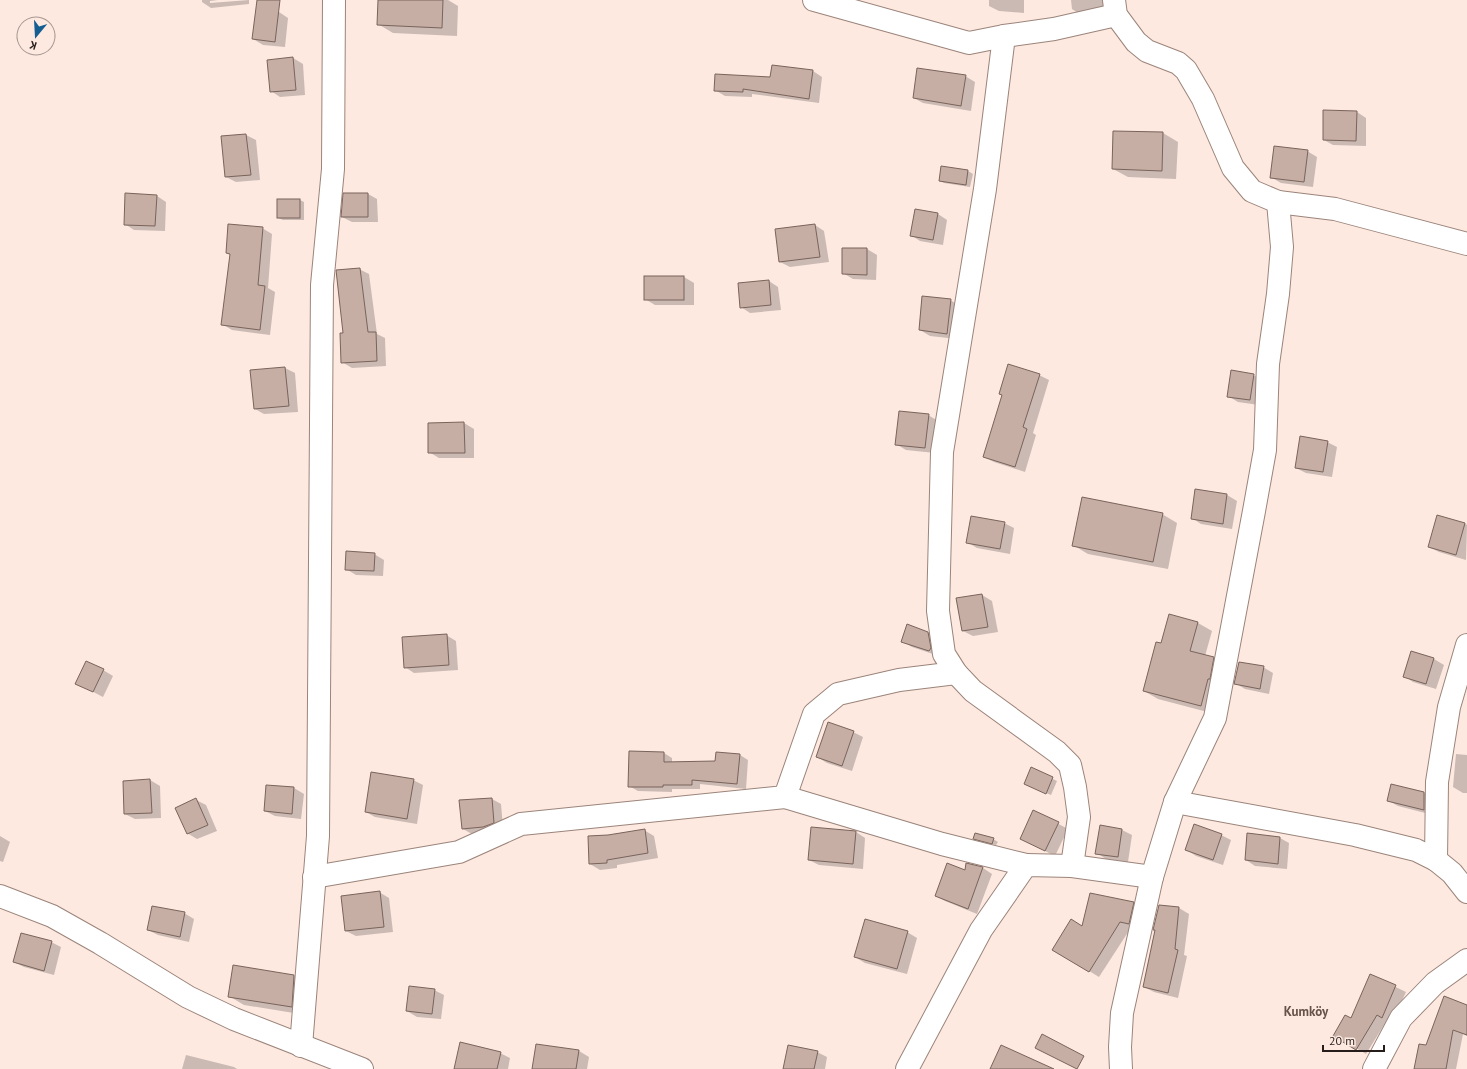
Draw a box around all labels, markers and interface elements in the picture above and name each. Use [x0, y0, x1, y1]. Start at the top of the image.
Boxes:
north arrow [16, 16, 56, 56]
text: K [27, 38, 38, 53]
district label: Kumköy [1284, 1003, 1329, 1020]
scale bar [1323, 1027, 1384, 1053]
text: 20 m [1329, 1033, 1355, 1048]

